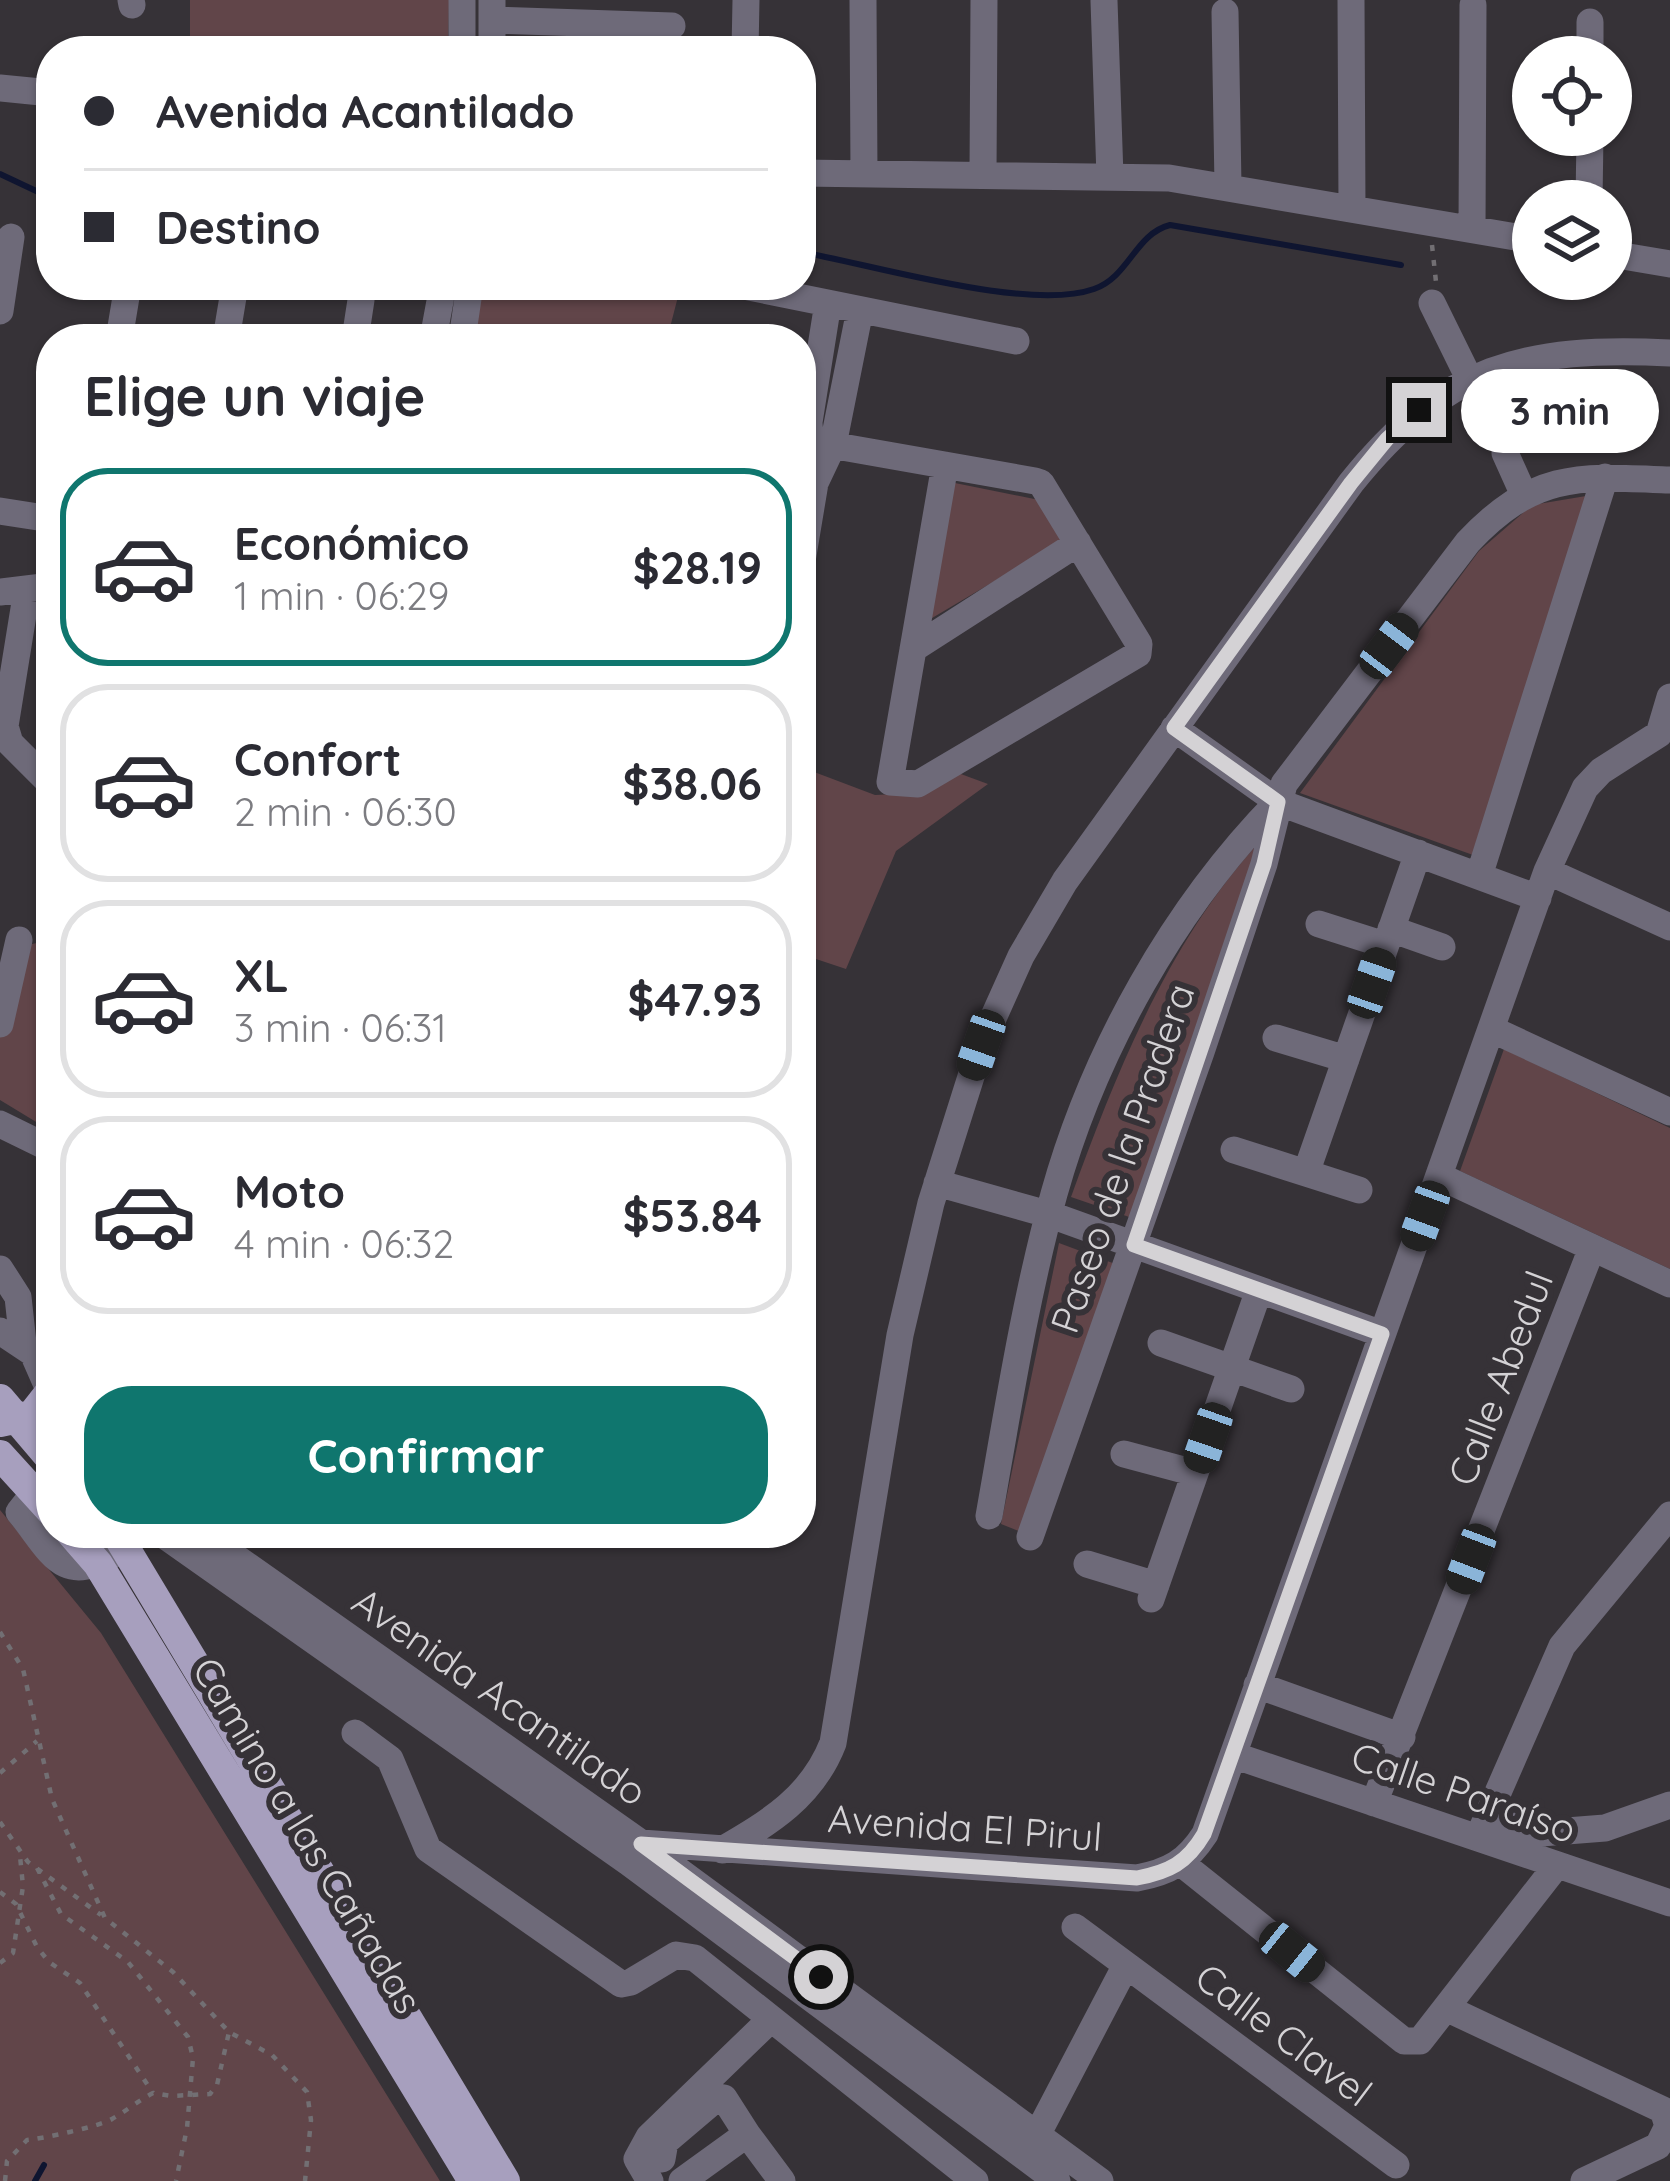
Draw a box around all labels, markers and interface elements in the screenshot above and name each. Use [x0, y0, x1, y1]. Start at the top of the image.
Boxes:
map controls [1512, 36, 1632, 300]
button: locate [1512, 36, 1632, 156]
text: Avenida Acantilado [156, 83, 575, 139]
button: layers [1512, 180, 1632, 300]
text: Destino [156, 199, 321, 255]
text: Elige un viaje [84, 362, 425, 430]
callout: 3 min [1461, 368, 1659, 452]
route end [1392, 383, 1446, 437]
text: 3 min [1510, 386, 1610, 435]
icon: car [90, 513, 198, 621]
text: Económico [234, 515, 470, 571]
text: $28.19 [633, 539, 762, 595]
text: 1 min · 06:29 [234, 571, 449, 620]
car [1353, 606, 1425, 686]
icon: car [90, 729, 198, 837]
text: Confort [234, 731, 401, 787]
text: $38.06 [623, 755, 762, 811]
text: 2 min · 06:30 [234, 787, 457, 836]
car [1343, 943, 1401, 1023]
icon: car [90, 945, 198, 1053]
text: XL [234, 947, 289, 1003]
text: $47.93 [628, 971, 762, 1027]
street label: Paseo de la Pradera [1039, 977, 1205, 1339]
text: 3 min · 06:31 [234, 1003, 447, 1052]
car [952, 1005, 1010, 1085]
icon: car [90, 1161, 198, 1269]
text: Moto [234, 1163, 345, 1219]
car [1396, 1176, 1454, 1256]
text: $53.84 [623, 1187, 762, 1243]
text: 4 min · 06:32 [234, 1219, 454, 1268]
street label: Calle Abedul [1437, 1264, 1563, 1492]
button: Confirmar [84, 1386, 768, 1524]
car [1179, 1398, 1237, 1478]
car [1441, 1519, 1501, 1599]
street label: Avenida Acantilado [343, 1576, 657, 1816]
street label: Camino a las Cañadas [182, 1648, 434, 2022]
street label: Calle Paraíso [1345, 1731, 1583, 1853]
street label: Avenida El Pirul [826, 1793, 1104, 1861]
car [1253, 1915, 1331, 1989]
route start [794, 1950, 848, 2004]
street label: Calle Clavel [1186, 1952, 1382, 2116]

